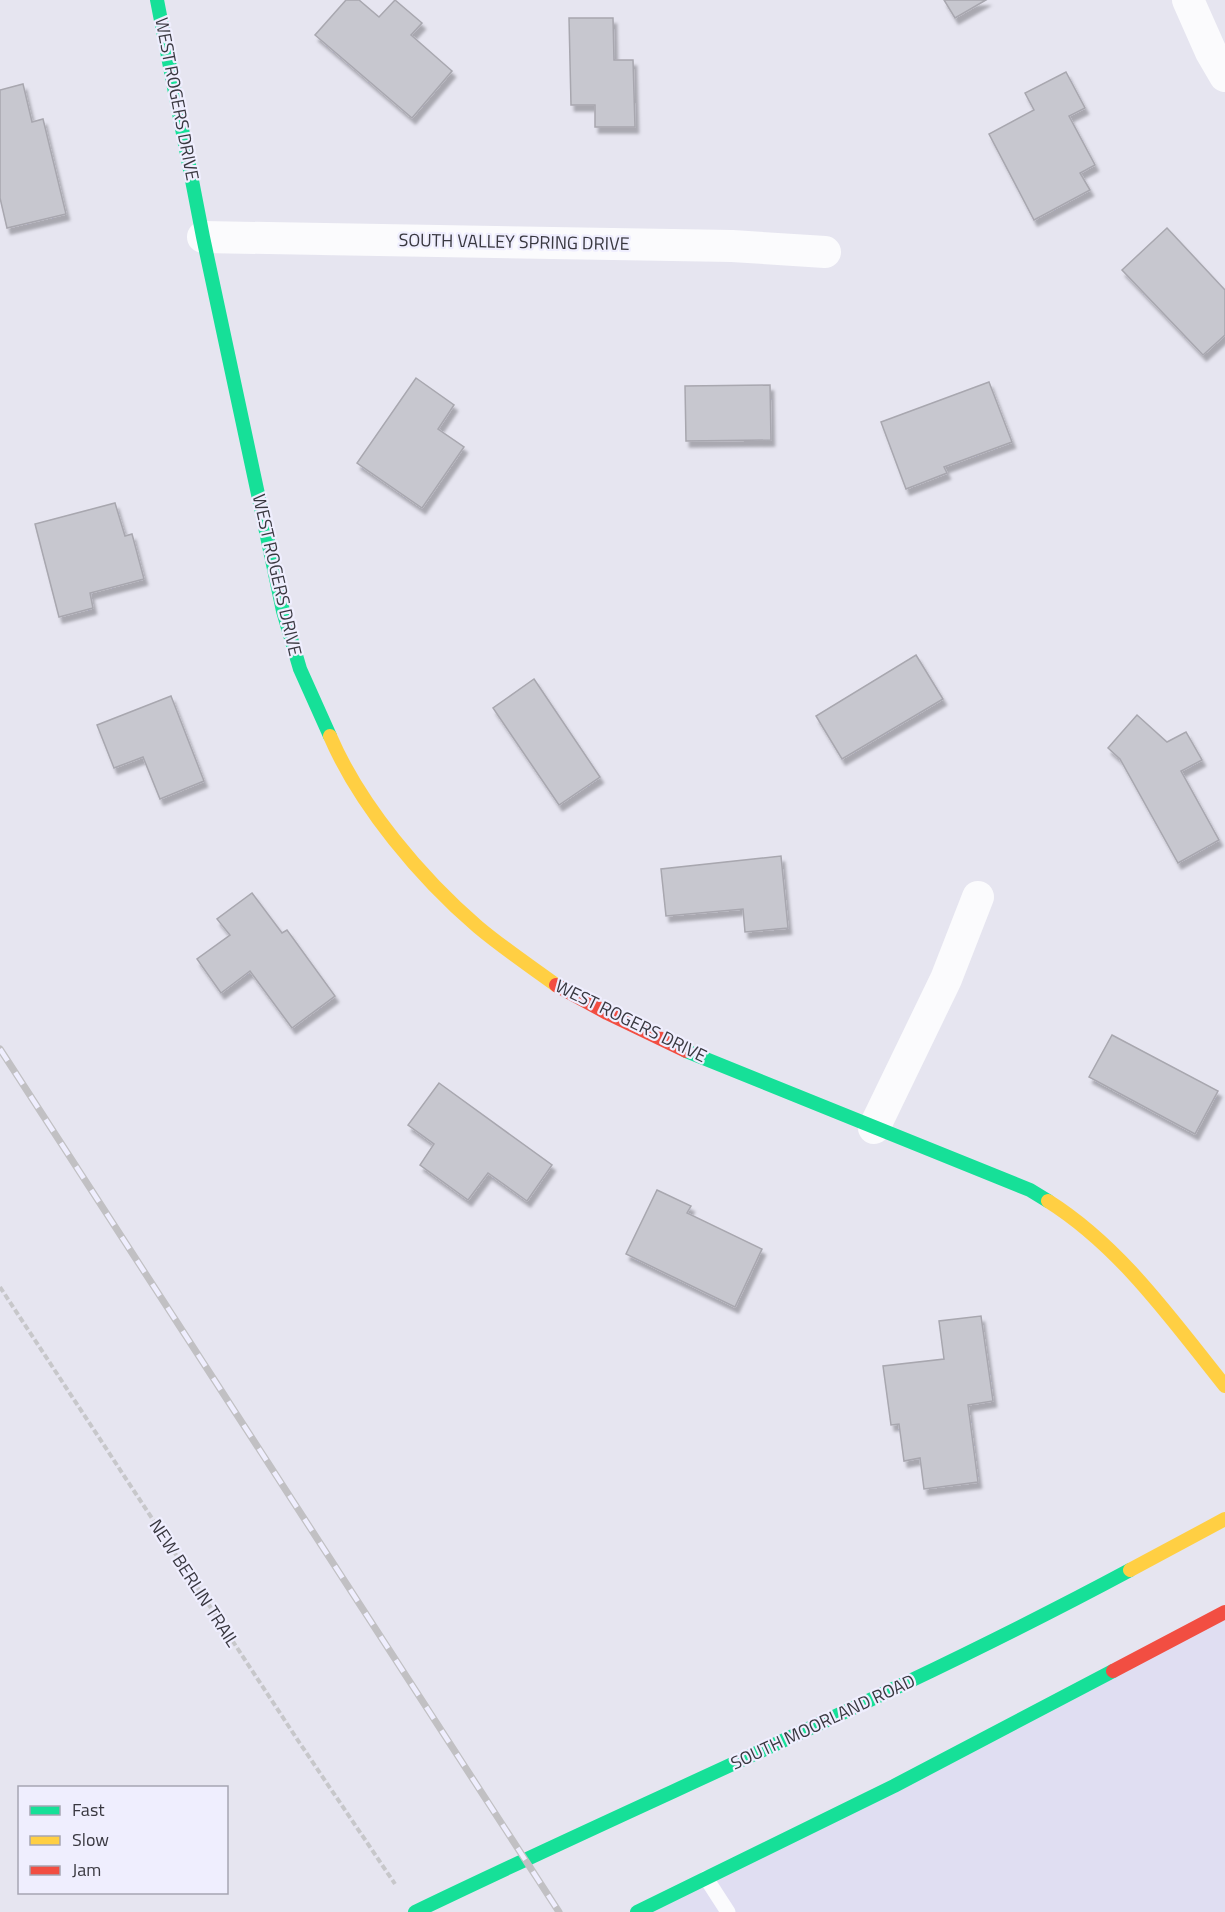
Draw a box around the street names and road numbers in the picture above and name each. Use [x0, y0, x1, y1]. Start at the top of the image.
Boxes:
street label: WEST ROGERS DRIVE [148, 15, 207, 183]
street label: SOUTH VALLEY SPRING DRIVE [398, 226, 630, 257]
street label: WEST ROGERS DRIVE [246, 491, 309, 659]
street label: WEST ROGERS DRIVE [551, 972, 712, 1069]
street label: NEW BERLIN TRAIL [143, 1514, 246, 1652]
street label: SOUTH MOORLAND ROAD [726, 1667, 920, 1776]

